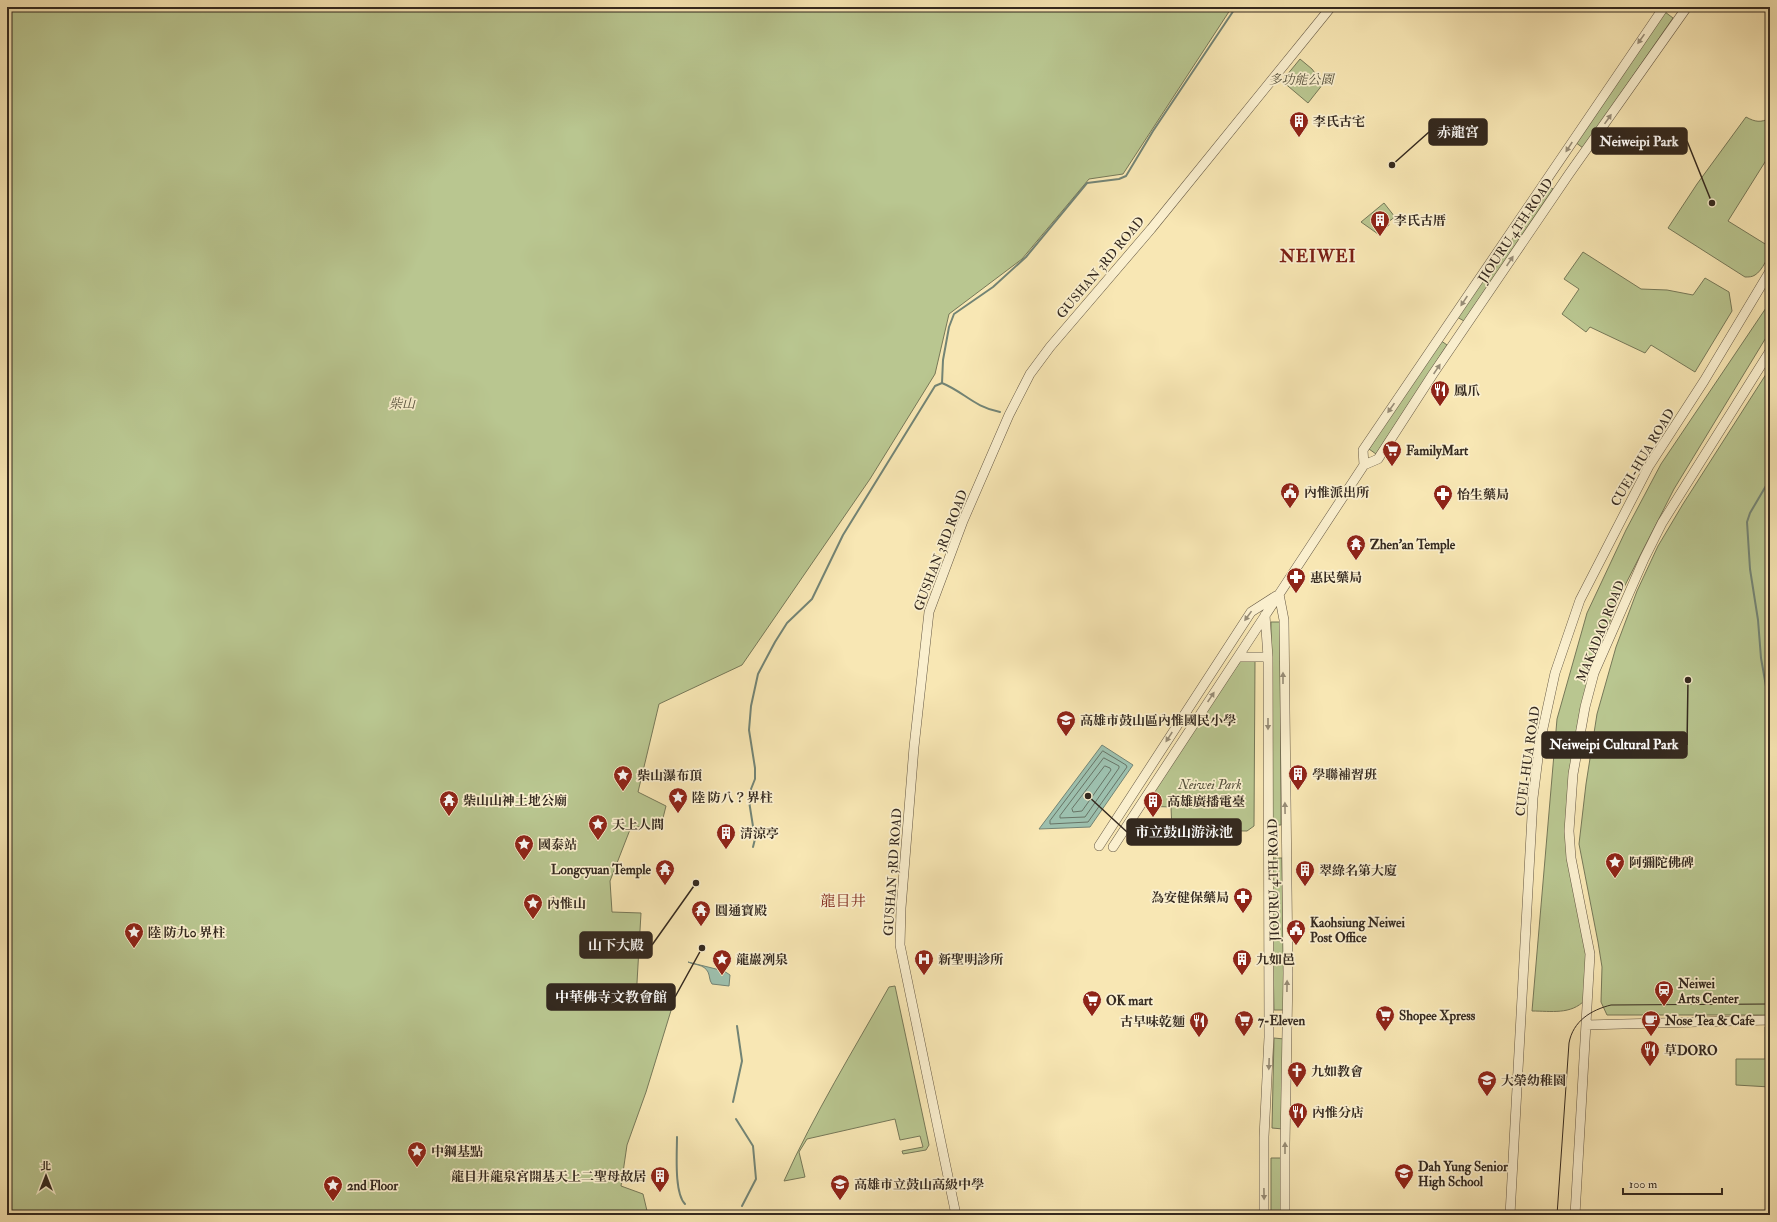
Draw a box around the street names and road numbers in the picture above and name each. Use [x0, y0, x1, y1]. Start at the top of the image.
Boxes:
street label: JIOURU 4TH ROAD [1474, 175, 1557, 287]
street label: GUSHAN 3RD ROAD [1053, 213, 1148, 322]
street label: CUEI-HUA ROAD [1607, 406, 1678, 509]
street label: GUSHAN 3RD ROAD [910, 488, 971, 613]
street label: MAKADAO ROAD [1573, 578, 1629, 685]
street label: CUEI-HUA ROAD [1512, 705, 1544, 817]
street label: GUSHAN 3RD ROAD [881, 808, 905, 937]
street label: JIOURU 4TH ROAD [1265, 818, 1283, 943]

